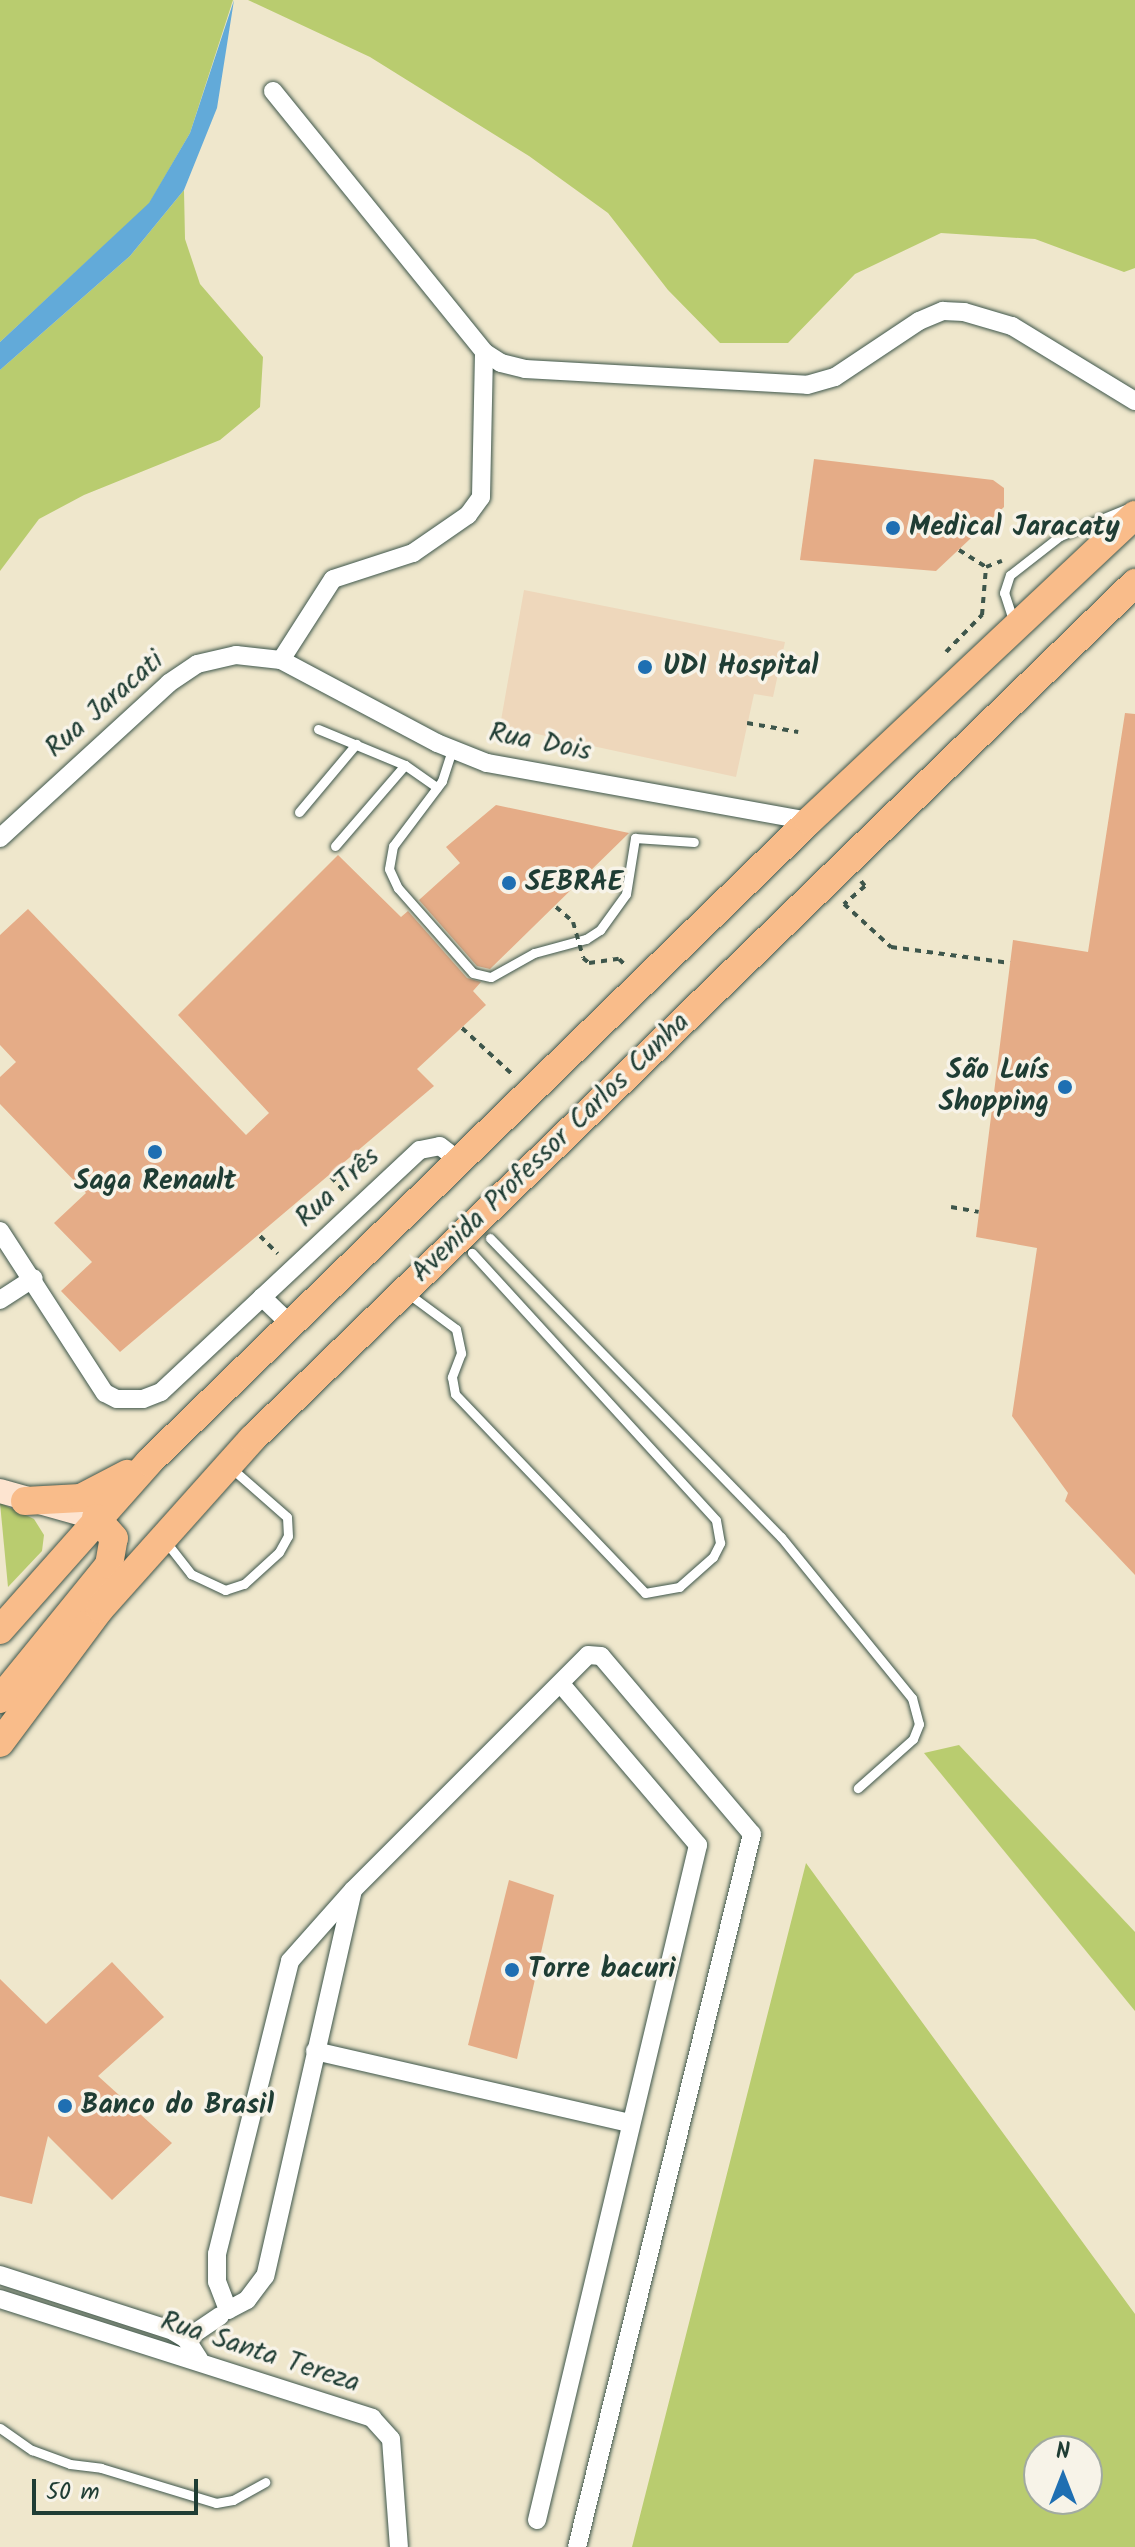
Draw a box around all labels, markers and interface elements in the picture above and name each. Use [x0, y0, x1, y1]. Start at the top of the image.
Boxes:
place label: Medical Jaracaty [909, 511, 1120, 545]
marker: Medical Jaracaty [884, 519, 902, 537]
street label: Rua Jaracati [39, 644, 171, 766]
place label: UDI Hospital [663, 650, 819, 684]
marker: UDI Hospital [634, 656, 656, 678]
street label: Rua Dois [486, 717, 594, 769]
place label: SEBRAE [525, 866, 623, 900]
marker: SEBRAE [500, 874, 518, 892]
street label: Avenida Professor Carlos Cunha [405, 1006, 697, 1290]
place label: São Luís Shopping [939, 1054, 1049, 1120]
marker: São Luís Shopping [1056, 1078, 1074, 1096]
street label: Rua Três [289, 1141, 387, 1235]
marker: Saga Renault [146, 1143, 164, 1161]
place label: Saga Renault [74, 1165, 236, 1199]
place label: Torre bacuri [528, 1953, 676, 1987]
marker: Torre bacuri [503, 1961, 521, 1979]
place label: Banco do Brasil [81, 2089, 274, 2123]
marker: Banco do Brasil [56, 2097, 74, 2115]
street label: Rua Santa Tereza [156, 2305, 364, 2401]
north arrow [1023, 2435, 1103, 2515]
text: N [1056, 2435, 1070, 2470]
scale bar [36, 2463, 202, 2513]
text: 50 m [46, 2473, 100, 2512]

